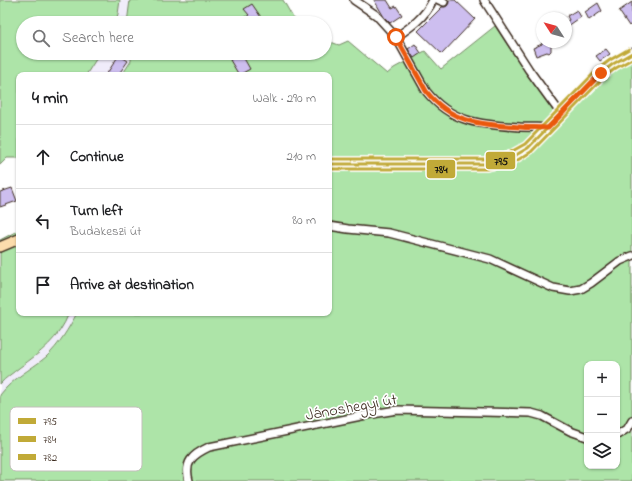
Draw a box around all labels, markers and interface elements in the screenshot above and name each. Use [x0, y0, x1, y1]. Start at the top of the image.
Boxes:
north arrow [536, 12, 572, 48]
search box [16, 16, 332, 60]
icon: search [30, 27, 52, 49]
text: Search here [62, 27, 134, 49]
route start [387, 28, 405, 46]
route end [592, 64, 610, 82]
text: 4 min [32, 86, 68, 111]
text: Walk · 290 m [252, 89, 316, 108]
icon: ahead [32, 146, 54, 168]
text: Continue [70, 146, 124, 168]
text: 210 m [286, 147, 316, 166]
line badge: 795 [485, 151, 516, 170]
text: 795 [494, 154, 509, 170]
line badge: 784 [426, 159, 456, 179]
text: 784 [434, 162, 448, 178]
text: Turn left [70, 200, 123, 222]
icon: left [32, 210, 54, 232]
text: 80 m [292, 211, 316, 230]
text: Budakeszi út [70, 222, 141, 241]
icon: arrive [32, 274, 54, 296]
text: Arrive at destination [70, 274, 194, 296]
map controls [584, 361, 620, 469]
button: + [584, 361, 620, 397]
street label: Jánoshegyi út [304, 388, 400, 428]
button: − [584, 397, 620, 433]
legend [10, 407, 142, 471]
text: 795 [43, 414, 57, 430]
text: 784 [43, 432, 57, 448]
button: layers [584, 433, 620, 469]
text: 782 [43, 450, 58, 466]

